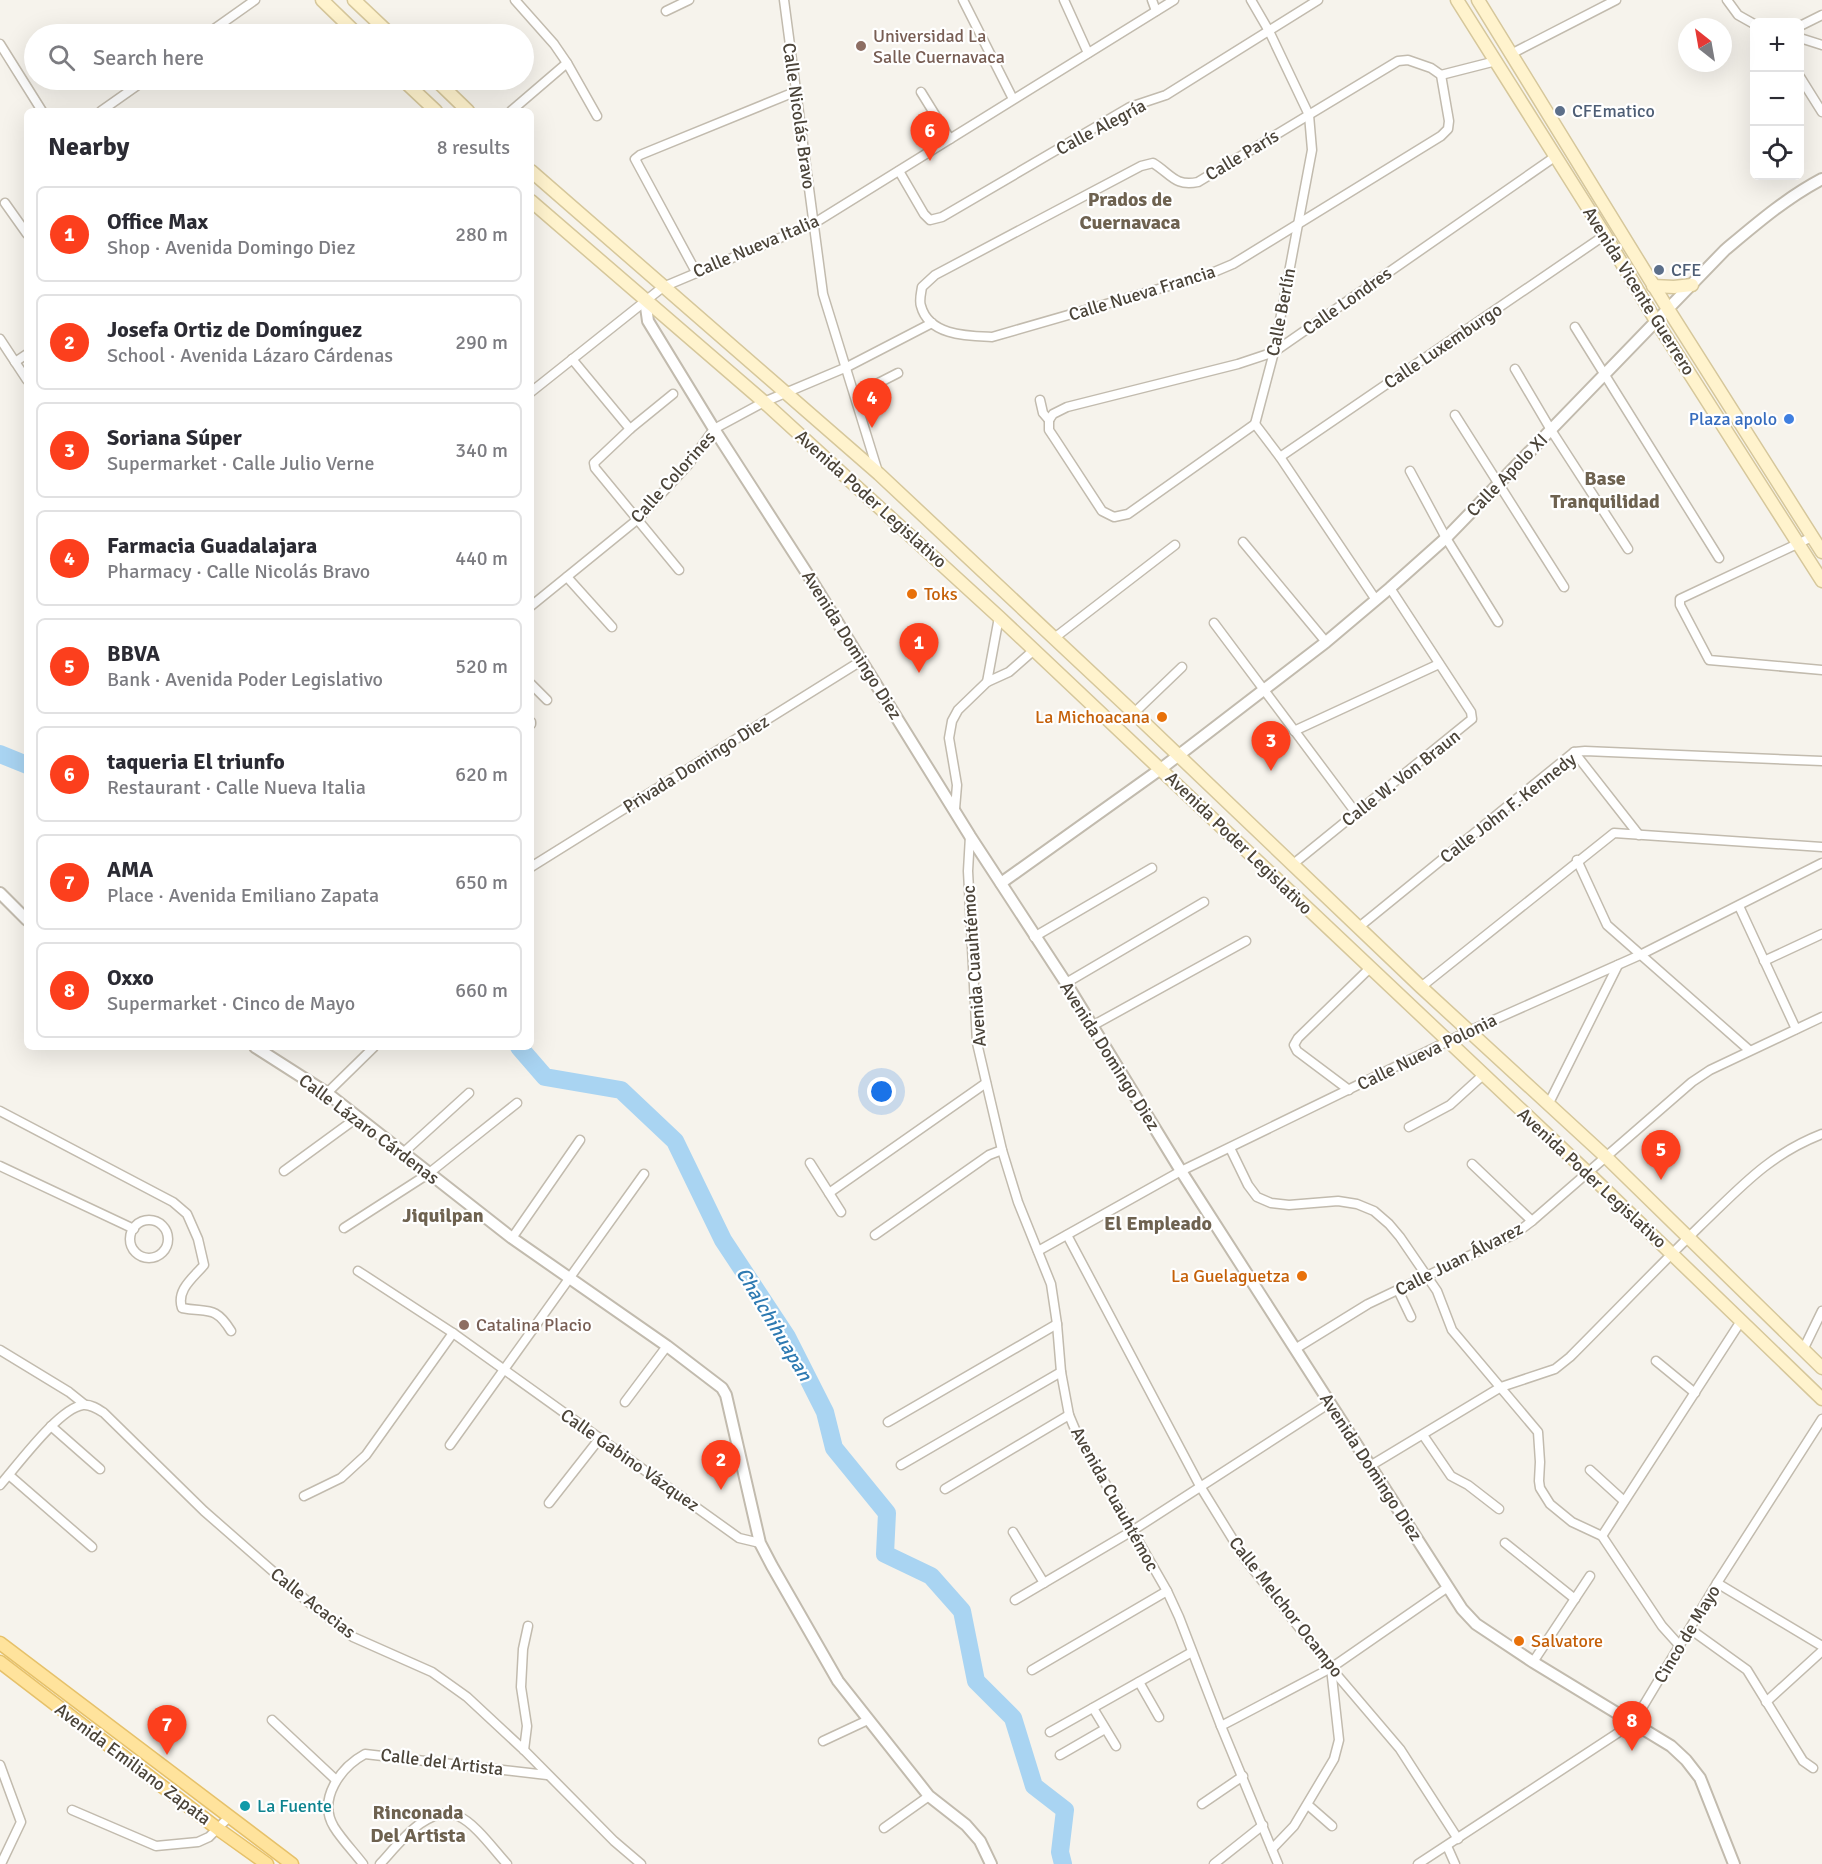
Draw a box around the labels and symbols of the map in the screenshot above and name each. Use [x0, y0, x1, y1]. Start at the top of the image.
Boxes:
north arrow [1678, 18, 1732, 72]
place label: Universidad La Salle Cuernavaca [873, 25, 1005, 68]
marker: Universidad La Salle Cuernavaca [854, 39, 868, 53]
street label: Calle Nicolás Bravo [778, 41, 820, 191]
street label: Calle Alegría [1052, 94, 1150, 160]
place label: CFEmatico [1572, 100, 1655, 122]
marker: CFEmatico [1553, 104, 1567, 118]
pin: 6 [910, 112, 950, 161]
street label: Calle París [1201, 124, 1283, 185]
district label: Prados de Cuernavaca [1079, 187, 1181, 235]
street label: Avenida Vicente Guerrero [1578, 203, 1700, 379]
street label: Calle Nueva Italia [690, 209, 822, 283]
place label: CFE [1671, 259, 1701, 281]
street label: Calle Nueva Francia [1066, 260, 1218, 326]
street label: Calle Londres [1298, 262, 1396, 340]
marker: CFE [1652, 263, 1666, 277]
street label: Calle Berlín [1262, 266, 1300, 358]
street label: Calle Luxemburgo [1380, 298, 1506, 394]
pin: 4 [852, 378, 892, 428]
place label: Plaza apolo [1689, 408, 1777, 430]
marker: Plaza apolo [1782, 412, 1796, 426]
street label: Avenida Poder Legislativo [791, 425, 951, 573]
street label: Calle Colorines [626, 426, 720, 528]
street label: Calle Apolo XI [1462, 429, 1552, 521]
district label: Base Tranquilidad [1550, 466, 1660, 514]
street label: Avenida Domingo Diez [797, 566, 907, 724]
place label: Toks [924, 583, 958, 605]
marker: Toks [905, 587, 919, 601]
pin: 1 [900, 624, 938, 673]
place label: La Michoacana [1035, 706, 1150, 728]
street label: Privada Domingo Diez [619, 710, 773, 818]
marker: La Michoacana [1155, 710, 1169, 724]
pin: 3 [1252, 722, 1290, 771]
street label: Calle W. Von Braun [1337, 725, 1465, 831]
street label: Calle John F. Kennedy [1436, 748, 1581, 868]
street label: Avenida Poder Legislativo [1161, 767, 1317, 919]
street label: Avenida Cuauhtémoc [957, 885, 991, 1047]
street label: Avenida Domingo Diez [1055, 977, 1165, 1135]
street label: Calle Nueva Polonia [1354, 1009, 1500, 1095]
street label: Calle Lázaro Cárdenas [295, 1069, 444, 1189]
your location [867, 1077, 896, 1106]
street label: Avenida Poder Legislativo [1513, 1103, 1671, 1253]
pin: 5 [1642, 1130, 1680, 1180]
district label: Jiquilpan [402, 1203, 484, 1228]
district label: El Empleado [1104, 1211, 1212, 1236]
street label: Calle Juan Álvarez [1391, 1217, 1527, 1301]
water label: Chalchihuapan [730, 1263, 818, 1386]
place label: La Guelaguetza [1171, 1265, 1290, 1287]
marker: La Guelaguetza [1295, 1269, 1309, 1283]
place label: Catalina Placio [476, 1314, 592, 1336]
marker: Catalina Placio [457, 1318, 471, 1332]
street label: Avenida Domingo Diez [1315, 1389, 1427, 1545]
street label: Calle Gabino Vázquez [556, 1404, 704, 1516]
street label: Avenida Cuauhtémoc [1066, 1423, 1164, 1575]
pin: 2 [702, 1440, 740, 1490]
street label: Calle Melchor Ocampo [1224, 1532, 1348, 1682]
street label: Calle Acacias [266, 1563, 360, 1643]
street label: Cinco de Mayo [1649, 1581, 1725, 1687]
place label: Salvatore [1531, 1630, 1603, 1652]
marker: Salvatore [1512, 1634, 1526, 1648]
street label: Avenida Emiliano Zapata [51, 1698, 215, 1830]
pin: 8 [1612, 1702, 1652, 1751]
pin: 7 [148, 1706, 186, 1755]
street label: Calle del Artista [379, 1744, 505, 1780]
place label: La Fuente [257, 1795, 332, 1817]
marker: La Fuente [238, 1799, 252, 1813]
district label: Rinconada Del Artista [370, 1800, 466, 1848]

